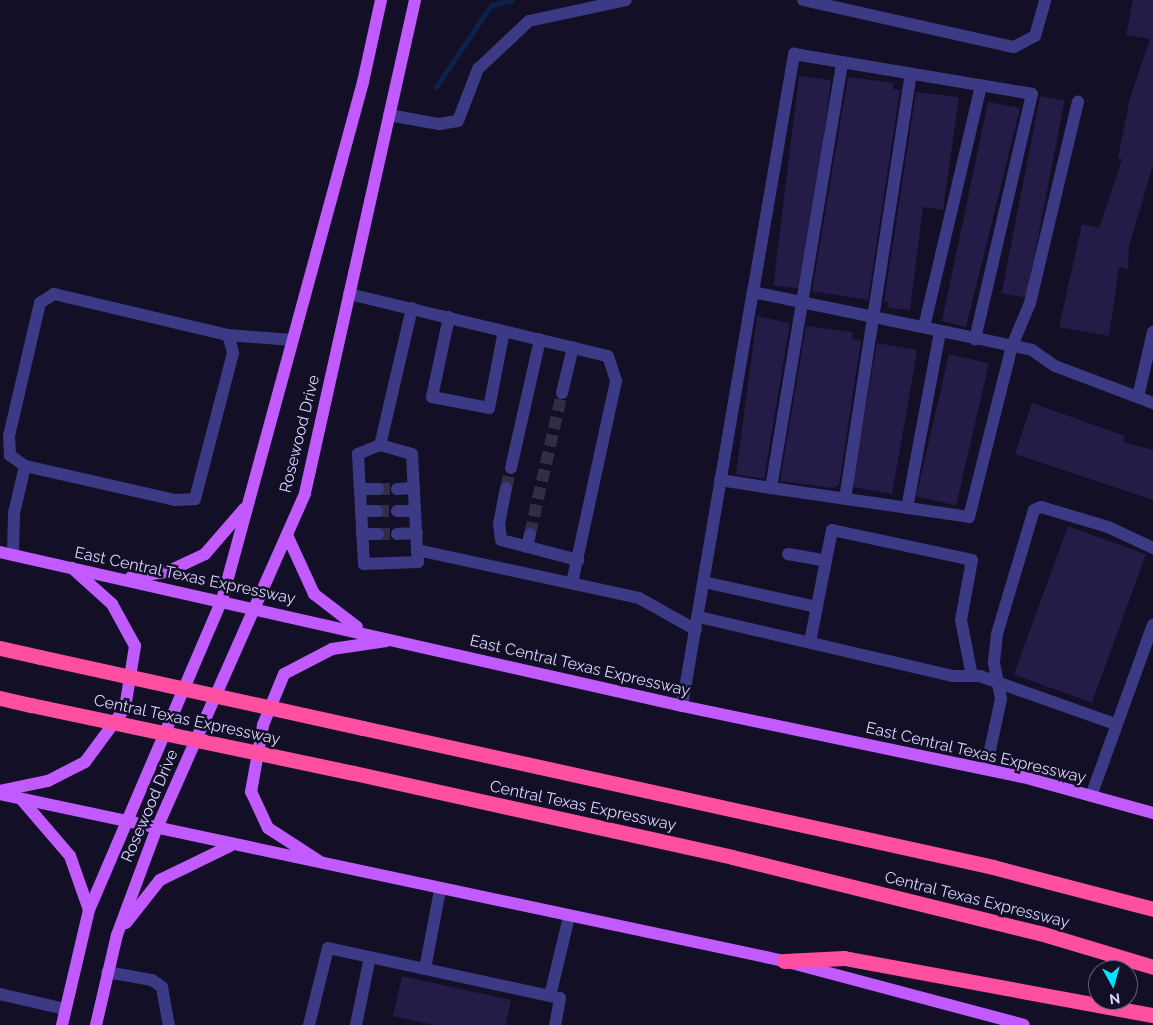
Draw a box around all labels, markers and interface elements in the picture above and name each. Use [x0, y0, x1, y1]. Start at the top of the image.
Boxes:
street label: Rosewood Drive [276, 373, 324, 495]
street label: East Central Texas Expressway [72, 543, 298, 609]
street label: East Central Texas Expressway [467, 631, 693, 701]
street label: Central Texas Expressway [92, 691, 282, 749]
street label: East Central Texas Expressway [863, 718, 1089, 788]
street label: Rosewood Drive [118, 747, 182, 865]
street label: Central Texas Expressway [488, 777, 678, 835]
street label: Central Texas Expressway [882, 868, 1072, 932]
north arrow [1088, 960, 1138, 1010]
text: N [1108, 990, 1121, 1007]

